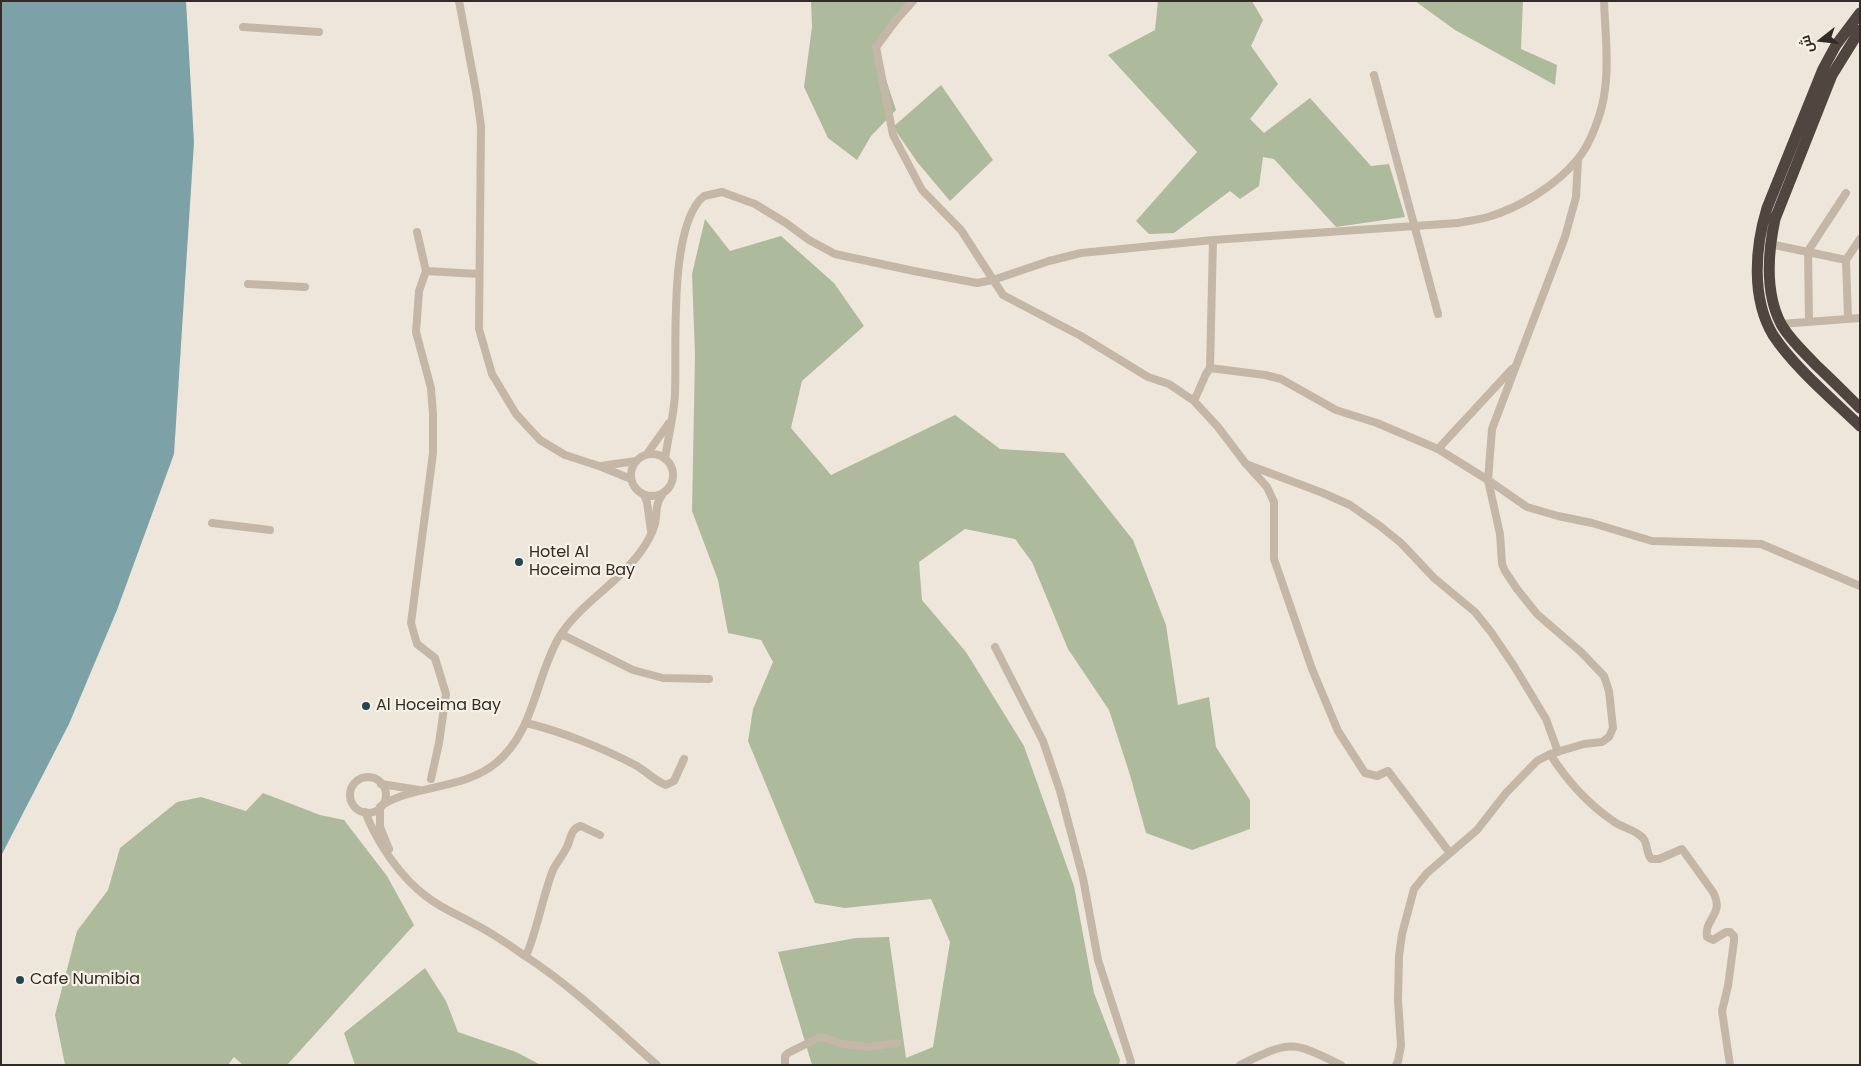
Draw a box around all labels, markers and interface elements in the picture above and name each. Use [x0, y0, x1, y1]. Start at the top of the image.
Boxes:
north arrow [1796, 15, 1846, 65]
text: ش [1794, 33, 1819, 56]
place label: Hotel Al Hoceima Bay [529, 543, 635, 581]
marker: Hotel Al Hoceima Bay [513, 556, 525, 568]
place label: Al Hoceima Bay [376, 696, 501, 716]
marker: Al Hoceima Bay [360, 700, 372, 712]
place label: Cafe Numibia [30, 970, 140, 990]
marker: Cafe Numibia [14, 974, 26, 986]

